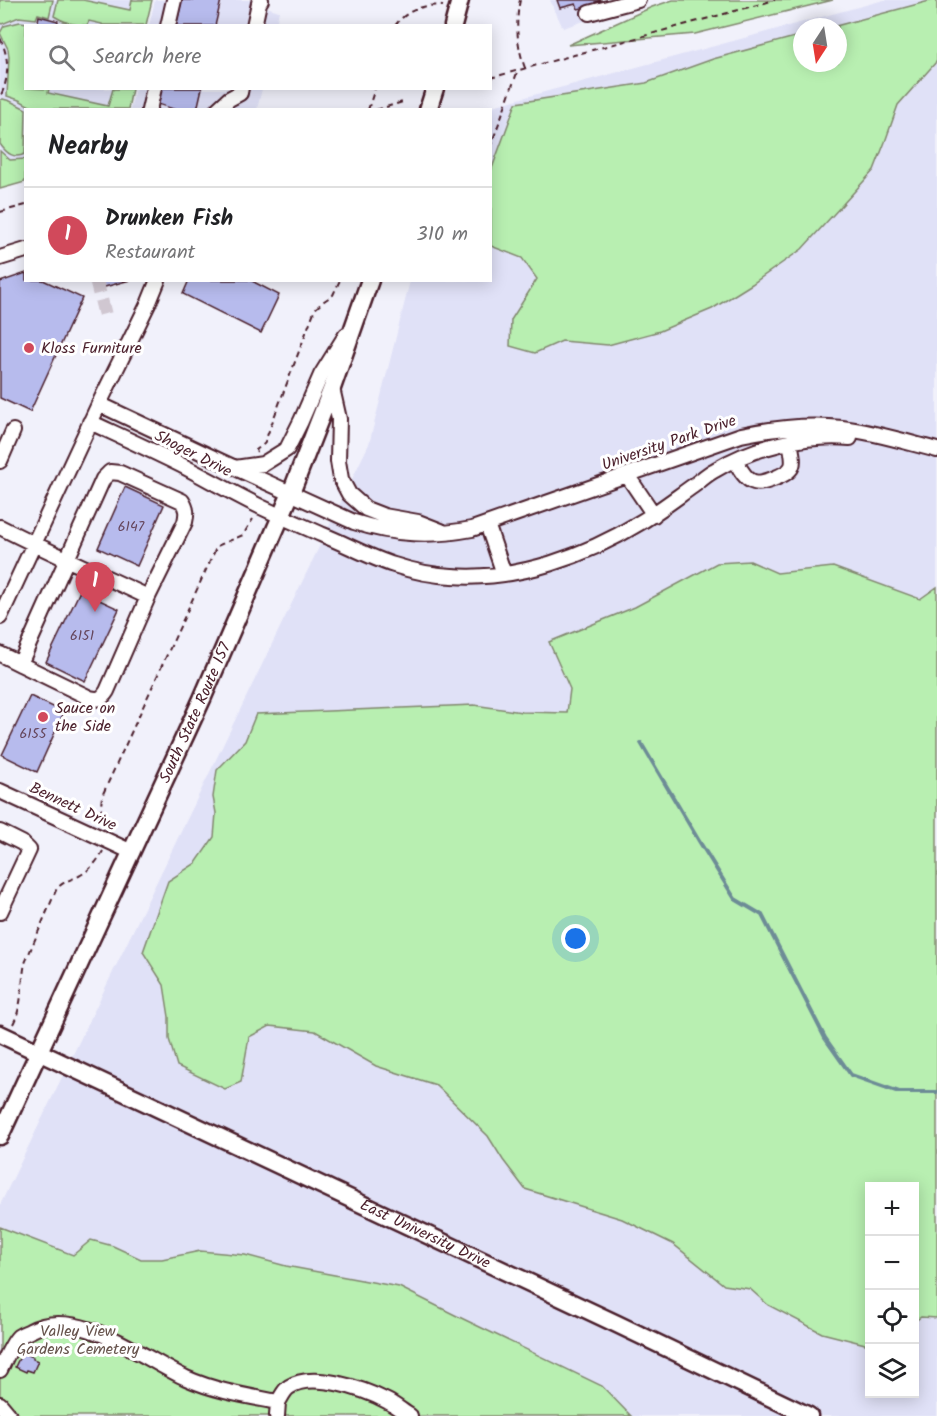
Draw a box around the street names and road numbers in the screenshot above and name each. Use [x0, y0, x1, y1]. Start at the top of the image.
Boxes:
street label: University Park Drive [598, 408, 740, 478]
street label: Shoger Drive [150, 424, 236, 484]
street label: South State Route 157 [152, 638, 238, 787]
street label: Bennett Drive [25, 776, 121, 838]
street label: East University Drive [356, 1192, 495, 1275]

